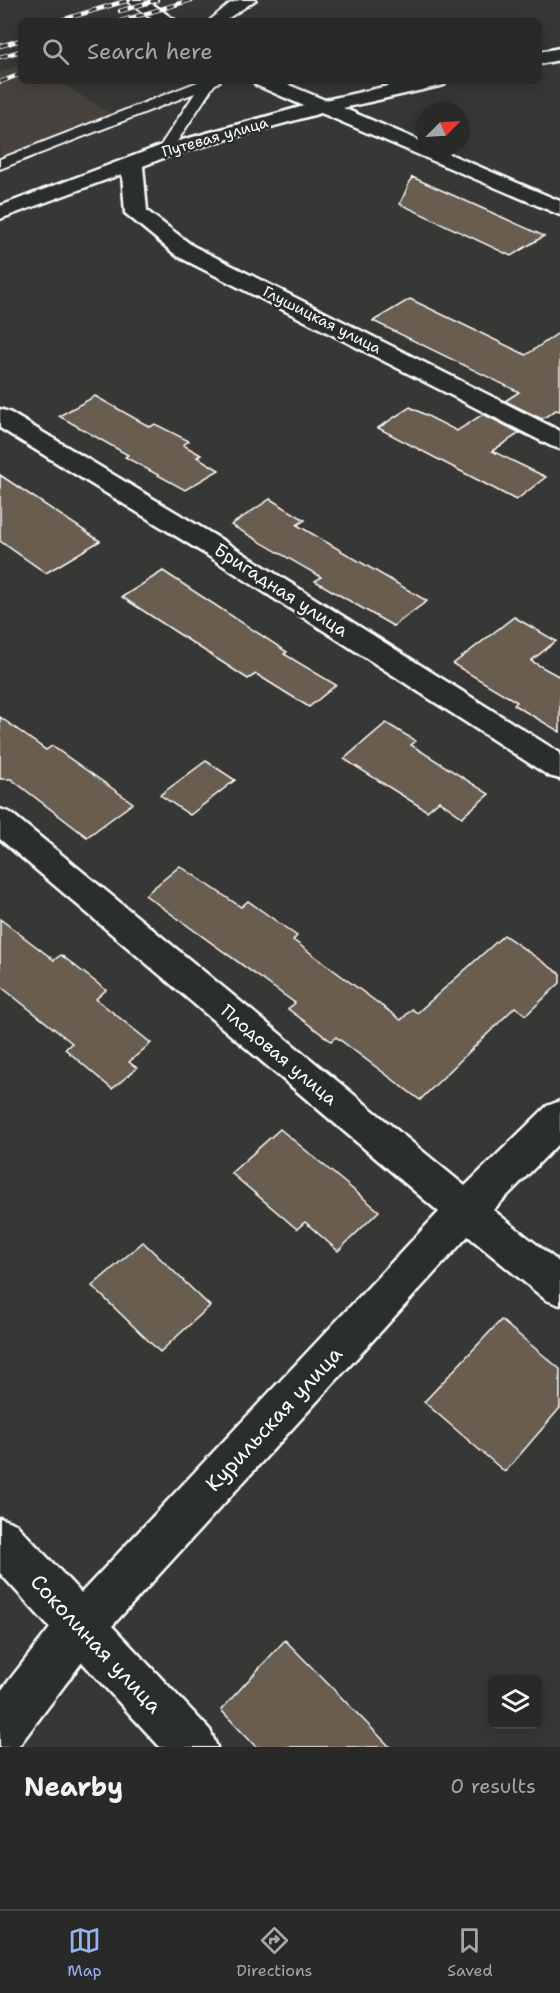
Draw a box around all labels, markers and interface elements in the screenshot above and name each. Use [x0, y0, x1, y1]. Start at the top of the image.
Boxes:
search box [18, 18, 542, 84]
icon: search [39, 35, 72, 68]
text: Search here [87, 37, 213, 66]
north arrow [416, 102, 470, 156]
street label: Путевая улица [160, 112, 271, 162]
street label: Глушицкая улица [259, 281, 385, 359]
street label: Бригадная улица [209, 538, 353, 642]
street label: Плодовая улица [216, 999, 342, 1111]
street label: Курильская улица [199, 1340, 349, 1498]
street label: Соколиная улица [24, 1568, 168, 1720]
map controls [488, 1675, 542, 1729]
button: layers [488, 1675, 542, 1729]
text: Nearby [24, 1769, 123, 1804]
text: 0 results [450, 1773, 536, 1799]
tab: Map [67, 1924, 102, 1981]
tab: Directions [236, 1924, 313, 1981]
tab: Saved [447, 1924, 493, 1981]

